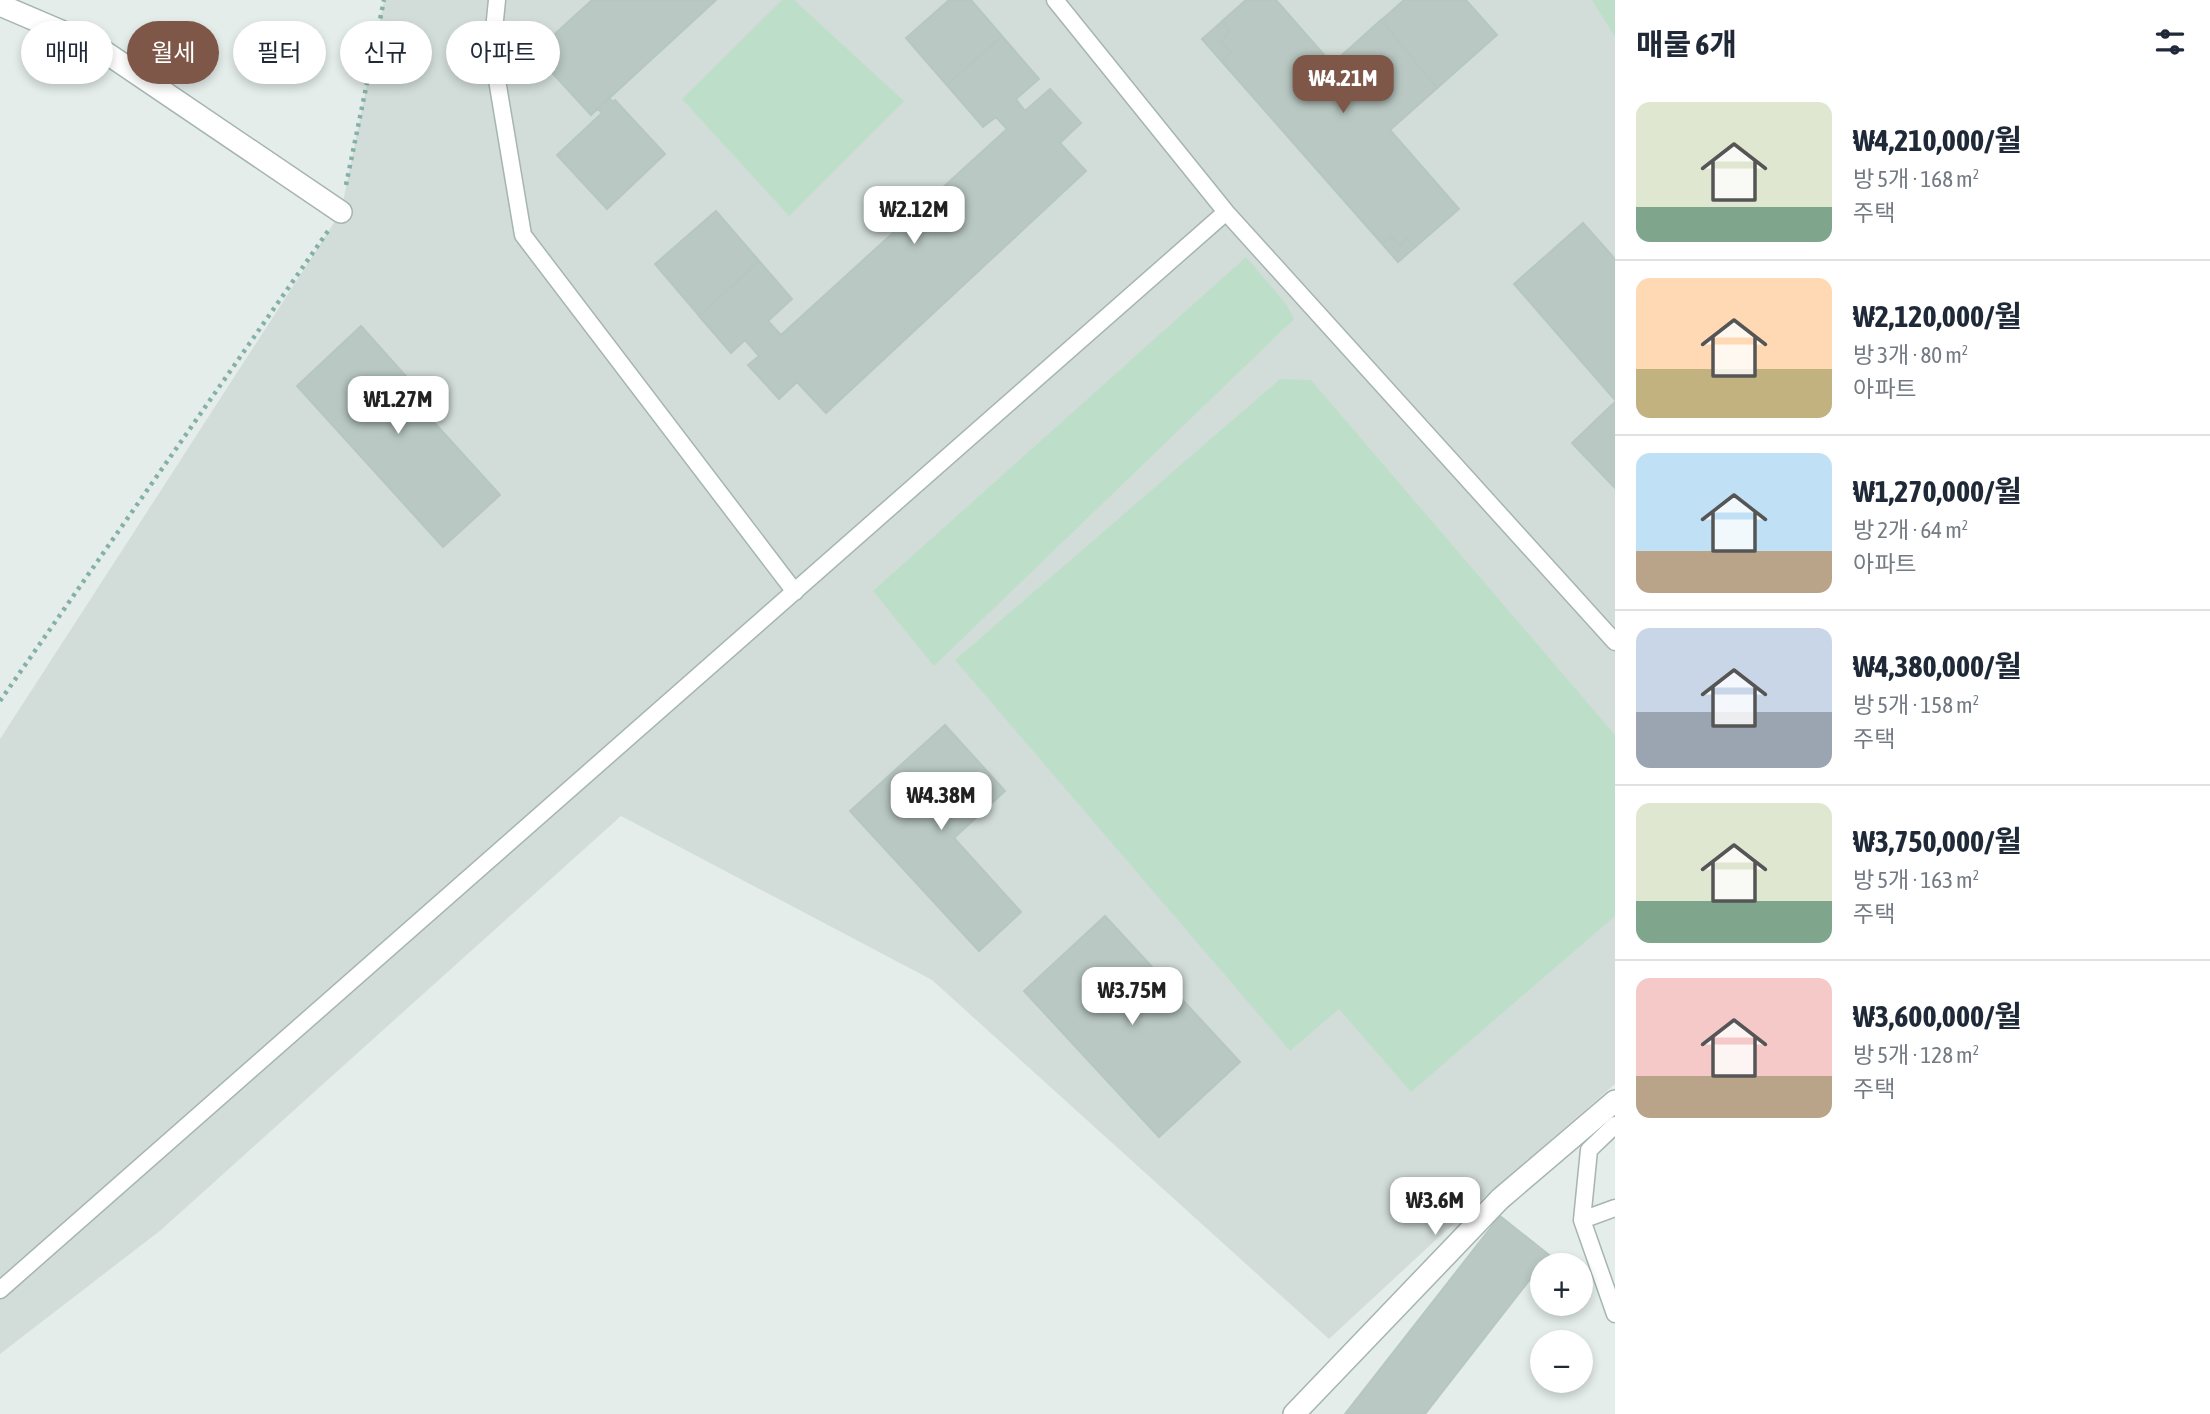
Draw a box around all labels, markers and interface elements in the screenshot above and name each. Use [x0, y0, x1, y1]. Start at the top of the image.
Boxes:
chip: 매매 [21, 21, 113, 84]
chip: 월세 [127, 21, 219, 84]
chip: 필터 [233, 21, 326, 84]
chip: 신규 [340, 21, 432, 84]
chip: 아파트 [446, 21, 560, 84]
icon: filters [2151, 23, 2189, 61]
text: 매물 6개 [1636, 27, 1737, 61]
pin: ₩4.21M [1286, 55, 1400, 115]
text: ₩4.21M [1309, 65, 1377, 91]
text: ₩4,210,000/월 [1853, 123, 2022, 157]
icon: home [1692, 130, 1776, 214]
text: 방 5개 · 168 m² [1853, 166, 1979, 192]
pin: ₩2.12M [857, 187, 971, 246]
text: ₩2.12M [880, 196, 948, 222]
text: 주택 [1853, 200, 1895, 226]
text: ₩2,120,000/월 [1853, 299, 2022, 333]
icon: home [1692, 306, 1776, 390]
text: 방 3개 · 80 m² [1853, 342, 1968, 368]
pin: ₩1.27M [341, 376, 455, 436]
text: 아파트 [1853, 376, 1916, 402]
text: ₩1.27M [364, 386, 432, 412]
text: ₩1,270,000/월 [1853, 474, 2022, 508]
icon: home [1692, 481, 1776, 565]
text: 방 2개 · 64 m² [1853, 517, 1968, 543]
text: 아파트 [1853, 551, 1916, 577]
text: ₩4,380,000/월 [1853, 649, 2022, 683]
icon: home [1692, 656, 1776, 740]
text: 방 5개 · 158 m² [1853, 692, 1979, 718]
text: 주택 [1853, 726, 1895, 752]
pin: ₩4.38M [884, 772, 998, 832]
text: ₩4.38M [907, 782, 975, 808]
text: ₩3,750,000/월 [1853, 824, 2022, 858]
icon: home [1692, 831, 1776, 915]
text: 방 5개 · 163 m² [1853, 867, 1979, 893]
text: 주택 [1853, 901, 1895, 927]
pin: ₩3.75M [1075, 968, 1189, 1027]
text: ₩3.75M [1098, 977, 1166, 1003]
text: ₩3,600,000/월 [1853, 999, 2022, 1033]
icon: home [1692, 1006, 1776, 1090]
text: 방 5개 · 128 m² [1853, 1042, 1979, 1068]
text: 주택 [1853, 1076, 1895, 1102]
pin: ₩3.6M [1386, 1178, 1484, 1237]
text: ₩3.6M [1406, 1187, 1464, 1213]
map controls [1530, 1253, 1593, 1393]
button: + [1530, 1253, 1593, 1316]
button: − [1530, 1330, 1593, 1393]

